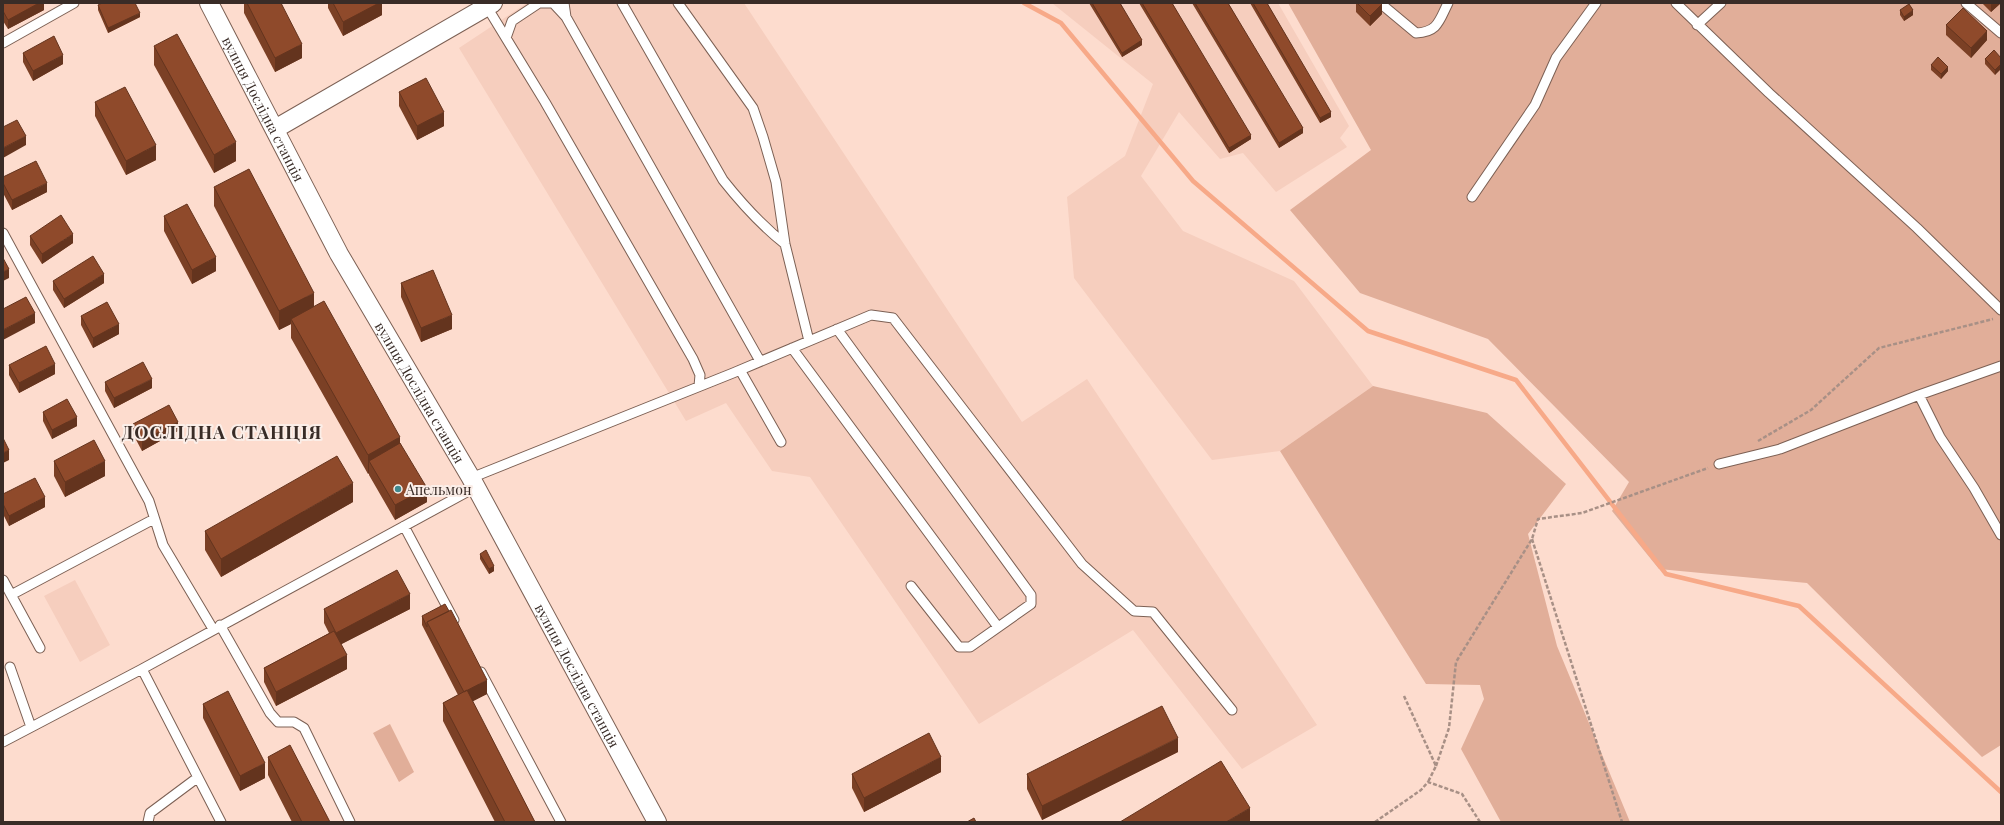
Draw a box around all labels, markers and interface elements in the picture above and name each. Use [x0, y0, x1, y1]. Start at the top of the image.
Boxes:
street label: вулиця Дослідна станція [218, 33, 309, 185]
street label: вулиця Дослідна станція [371, 318, 470, 467]
district label: ДОСЛІДНА СТАНЦІЯ [122, 420, 322, 444]
place label: Апельмон [405, 480, 472, 499]
marker: Апельмон [393, 484, 403, 494]
street label: вулиця Дослідна станція [531, 600, 625, 751]

